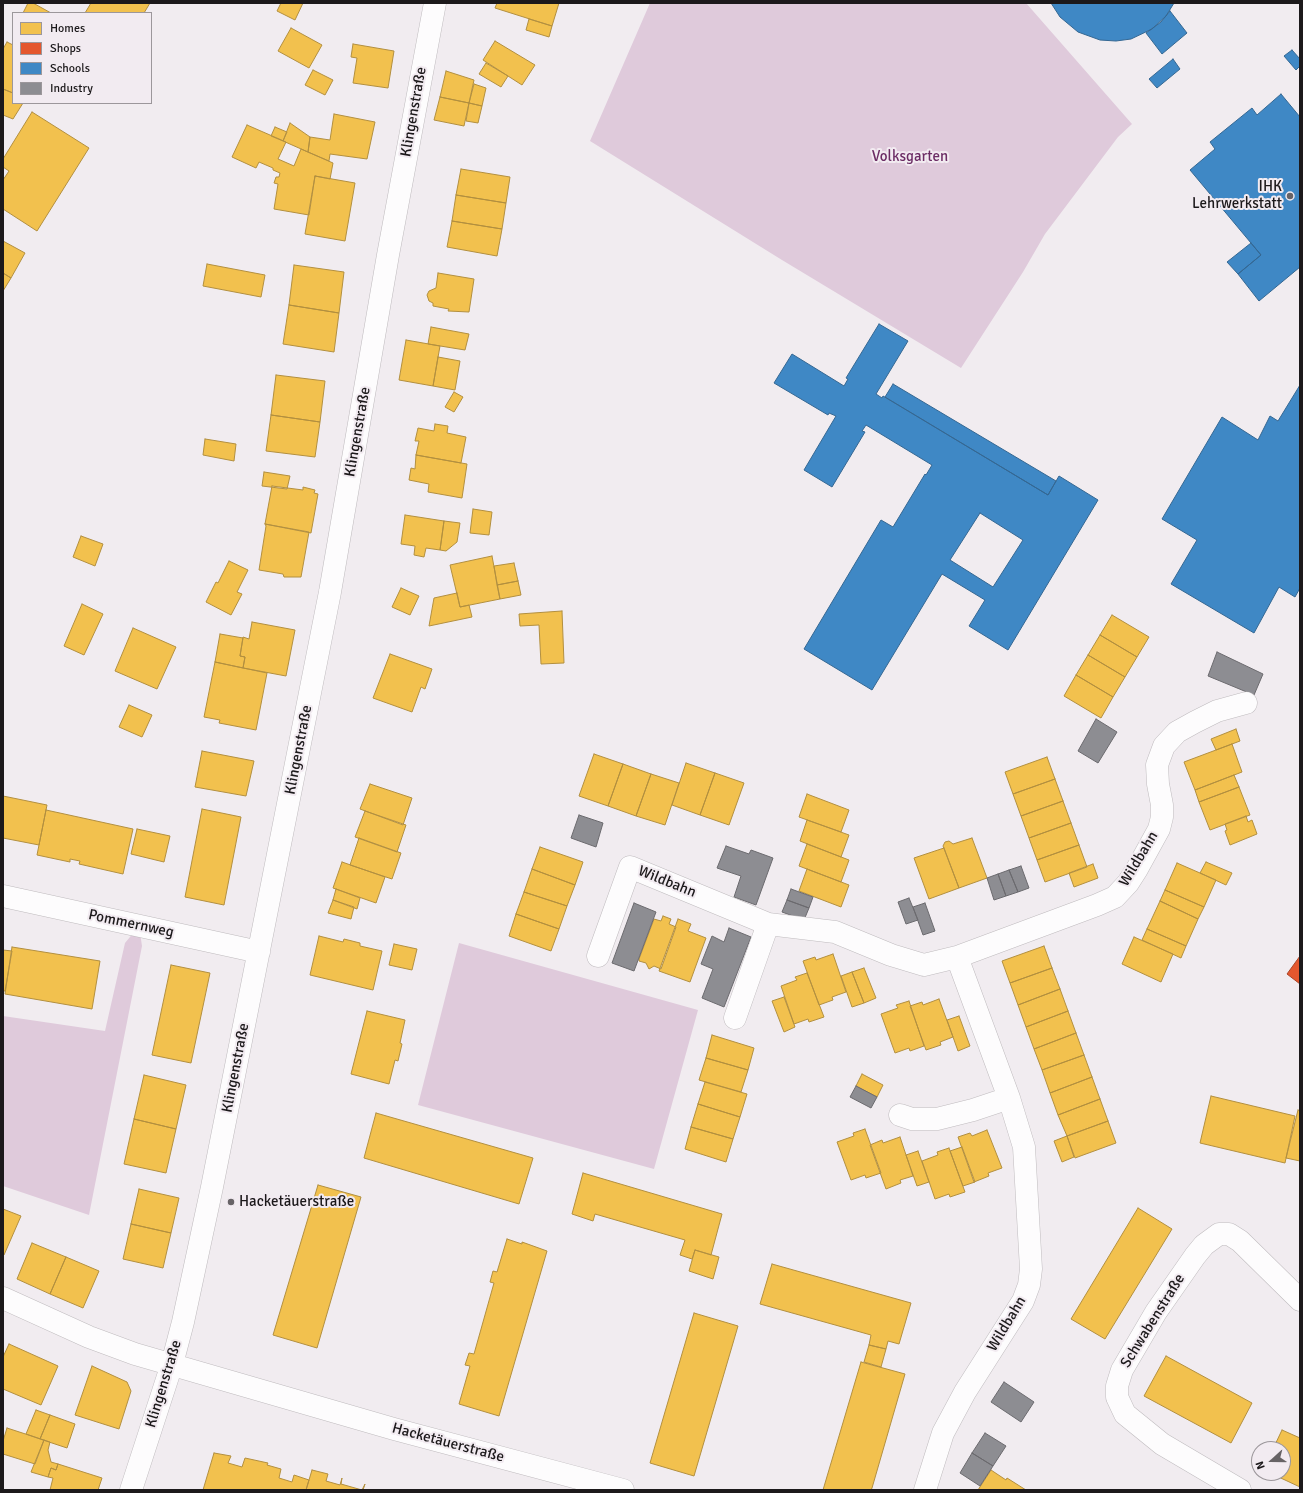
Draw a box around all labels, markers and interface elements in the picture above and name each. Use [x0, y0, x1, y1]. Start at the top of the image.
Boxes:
legend [12, 12, 152, 104]
text: Homes [50, 21, 85, 36]
text: Shops [50, 41, 81, 56]
text: Schools [50, 61, 90, 76]
street label: Klingenstraße [397, 66, 431, 158]
text: Industry [50, 81, 93, 96]
park label: Volksgarten [872, 148, 948, 166]
place label: IHK Lehrwerkstatt [1192, 178, 1282, 213]
marker: IHK Lehrwerkstatt [1285, 191, 1295, 201]
street label: Klingenstraße [341, 386, 375, 478]
street label: Klingenstraße [281, 704, 317, 796]
street label: Wildbahn [1116, 828, 1162, 890]
street label: Wildbahn [635, 862, 699, 902]
street label: Pommernweg [87, 906, 175, 942]
street label: Klingenstraße [218, 1022, 254, 1114]
place label: Hacketäuerstraße [239, 1193, 354, 1211]
marker: Hacketäuerstraße [226, 1197, 236, 1207]
street label: Schwabenstraße [1117, 1271, 1189, 1371]
street label: Wildbahn [984, 1293, 1030, 1355]
street label: Klingenstraße [142, 1338, 186, 1430]
street label: Hacketäuerstraße [390, 1419, 506, 1467]
north arrow [1251, 1441, 1291, 1481]
text: N [1253, 1459, 1268, 1471]

